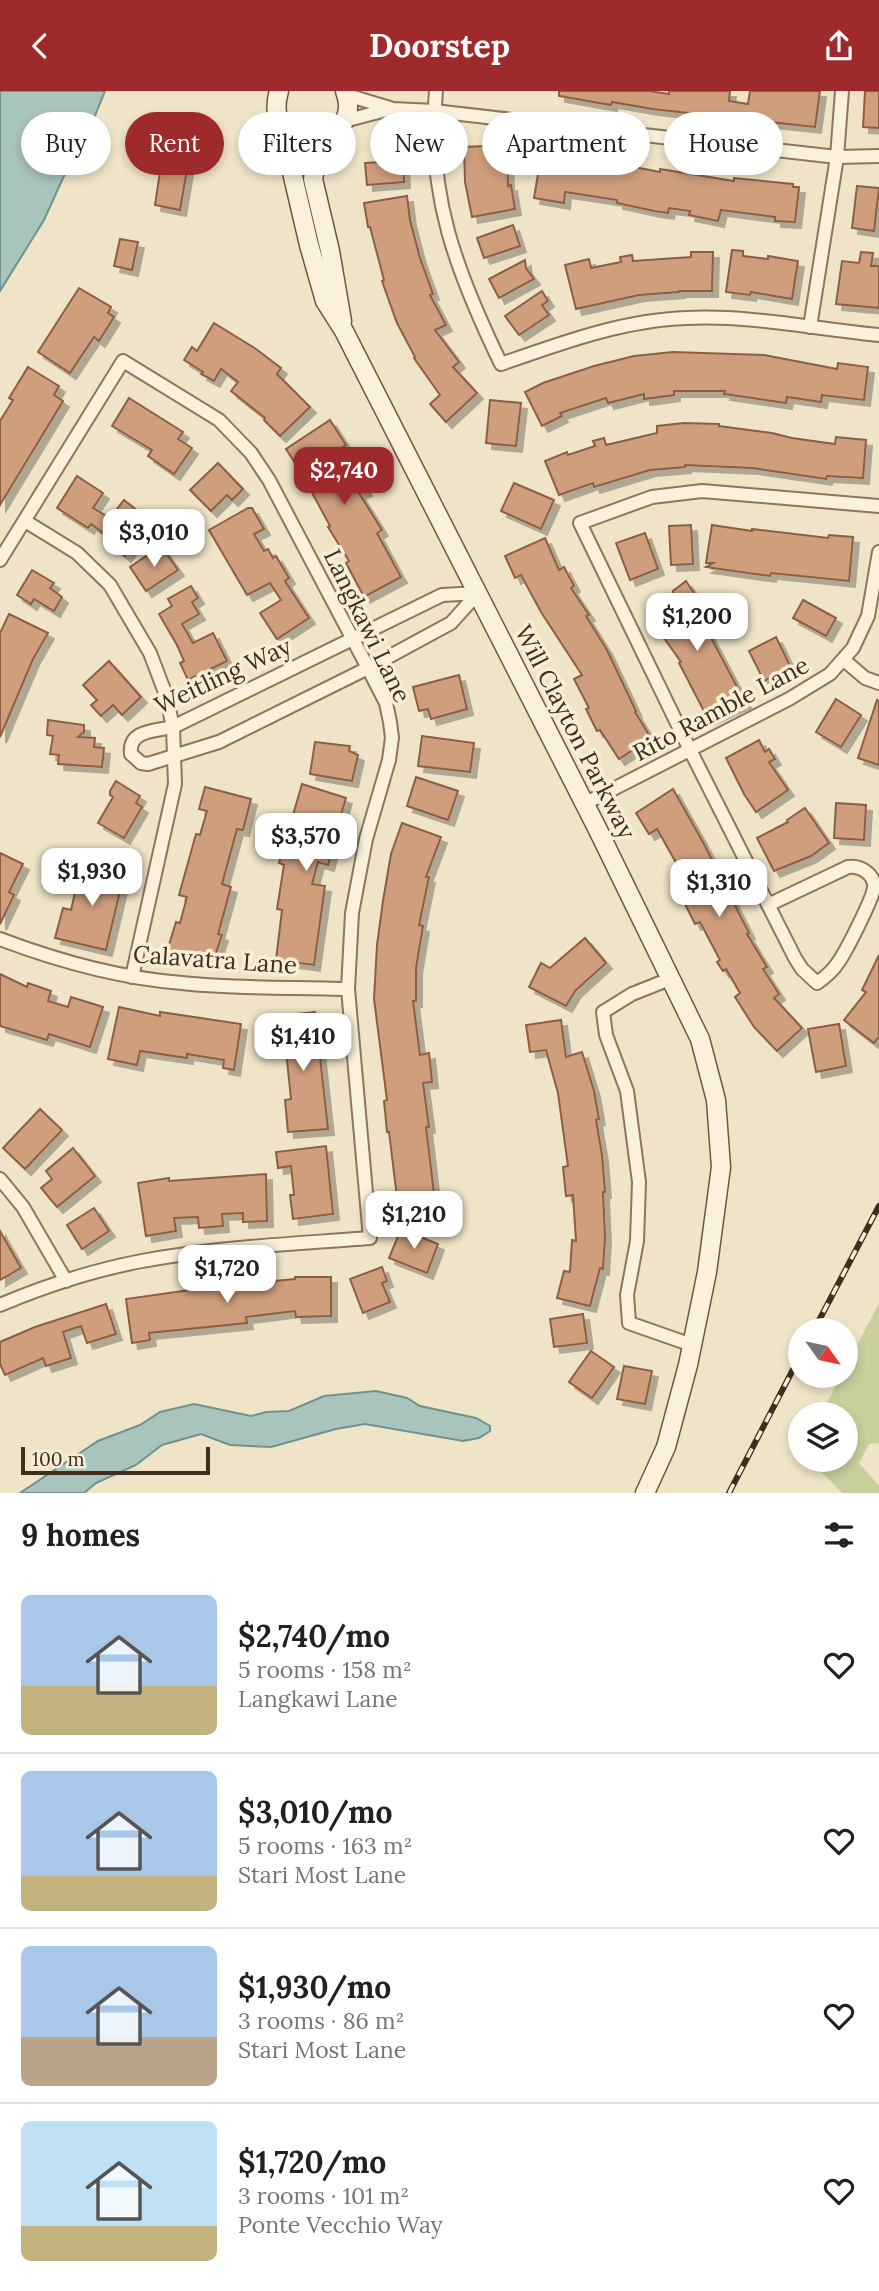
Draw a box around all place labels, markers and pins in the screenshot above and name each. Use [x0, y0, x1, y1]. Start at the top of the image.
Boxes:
pin: $2,740 [287, 447, 401, 507]
pin: $3,010 [97, 510, 211, 569]
pin: $1,200 [640, 594, 754, 653]
pin: $3,570 [249, 813, 363, 873]
pin: $1,930 [35, 849, 149, 908]
pin: $1,310 [662, 859, 776, 919]
pin: $1,410 [246, 1013, 360, 1073]
pin: $1,210 [357, 1191, 471, 1251]
pin: $1,720 [170, 1245, 284, 1305]

